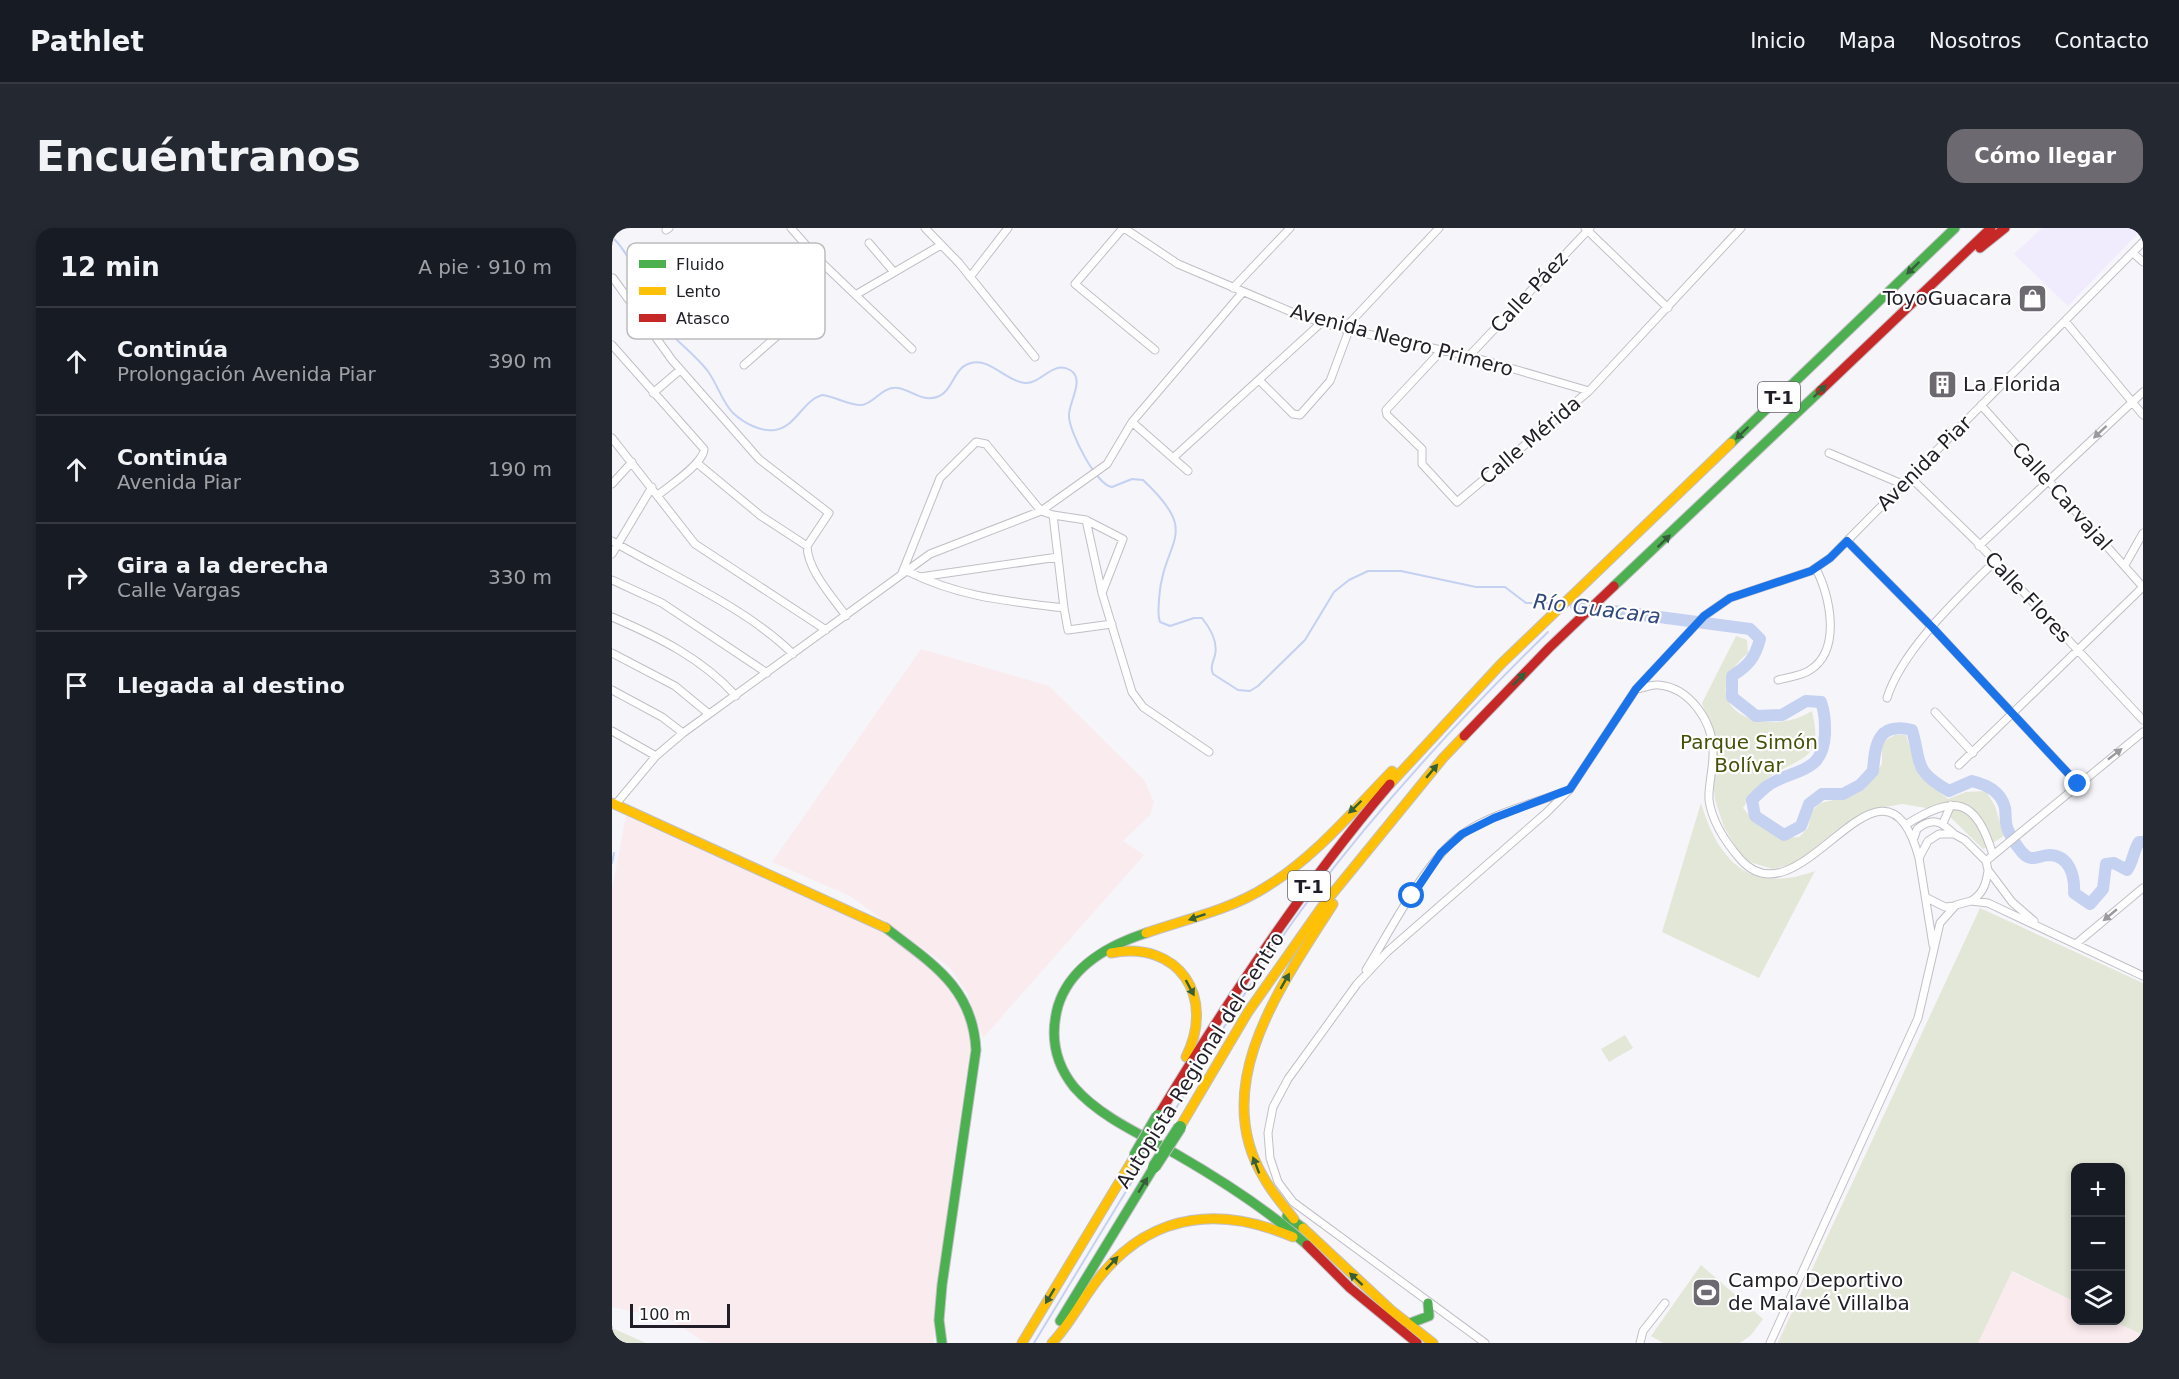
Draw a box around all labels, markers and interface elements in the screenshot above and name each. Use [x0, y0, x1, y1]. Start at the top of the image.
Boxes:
text: Pathlet [30, 25, 144, 58]
text: Inicio [1750, 29, 1806, 53]
text: Mapa [1839, 29, 1896, 53]
text: Nosotros [1929, 29, 2021, 53]
text: Contacto [2054, 29, 2149, 53]
button: Cómo llegar [1947, 129, 2143, 183]
text: Encuéntranos [36, 132, 361, 181]
legend [627, 243, 825, 339]
street label: Calle Páez [1485, 246, 1573, 338]
text: 12 min [60, 252, 160, 282]
text: A pie · 910 m [418, 255, 552, 279]
text: Fluido [676, 255, 724, 274]
one-way arrow [1906, 261, 1920, 275]
text: Lento [676, 282, 721, 301]
shop icon: ToyoGuacara [2017, 282, 2049, 314]
place label: ToyoGuacara [1882, 286, 2012, 310]
street label: Avenida Negro Primero [1288, 299, 1516, 381]
text: Atasco [676, 309, 730, 328]
text: Continúa [117, 337, 228, 362]
icon: ahead [60, 345, 93, 378]
text: 390 m [488, 349, 552, 373]
text: Prolongación Avenida Piar [117, 362, 376, 386]
building icon: La Florida [1926, 368, 1958, 400]
place label: La Florida [1963, 372, 2061, 396]
road number: T-1 [1758, 382, 1800, 412]
one-way arrow [1813, 385, 1827, 399]
street label: Calle Mérida [1475, 391, 1585, 489]
street label: Avenida Piar [1872, 410, 1977, 515]
one-way arrow [1735, 425, 1749, 439]
one-way arrow [2093, 425, 2108, 439]
street label: Calle Carvajal [2007, 437, 2117, 555]
text: Continúa [117, 445, 228, 470]
icon: ahead [60, 453, 93, 486]
text: 190 m [488, 457, 552, 481]
text: Avenida Piar [117, 470, 241, 494]
one-way arrow [1657, 534, 1671, 548]
street label: Calle Flores [1980, 546, 2076, 648]
text: Gira a la derecha [117, 553, 329, 578]
icon: right [60, 561, 93, 594]
text: 330 m [488, 565, 552, 589]
text: Calle Vargas [117, 578, 241, 602]
water label: Río Guacara [1532, 589, 1662, 629]
icon: arrive [60, 669, 93, 702]
one-way arrow [1511, 672, 1525, 686]
text: Llegada al destino [117, 673, 345, 698]
park label: Parque Simón Bolívar [1680, 730, 1818, 777]
one-way arrow [2107, 748, 2123, 761]
one-way arrow [1425, 763, 1438, 779]
route end [2064, 770, 2090, 796]
one-way arrow [1349, 800, 1363, 814]
road number: T-1 [1288, 871, 1330, 901]
route start [1398, 882, 1424, 908]
one-way arrow [2102, 909, 2118, 922]
one-way arrow [1188, 912, 1206, 922]
street label: Autopista Regional del Centro [1111, 927, 1289, 1193]
one-way arrow [1280, 972, 1290, 989]
one-way arrow [1185, 980, 1195, 997]
one-way arrow [1251, 1156, 1261, 1174]
map controls [2071, 1163, 2125, 1325]
button: + [2071, 1163, 2125, 1217]
one-way arrow [1137, 1177, 1148, 1193]
button: − [2071, 1217, 2125, 1271]
one-way arrow [1105, 1256, 1118, 1271]
place label: Campo Deportivo de Malavé Villalba [1728, 1268, 1910, 1315]
button: layers [2071, 1271, 2125, 1325]
one-way arrow [1350, 1272, 1364, 1286]
sports icon: Campo Deportivo de Malavé Villalba [1691, 1276, 1723, 1308]
one-way arrow [1045, 1288, 1056, 1304]
scale bar [630, 1301, 730, 1328]
text: 100 m [639, 1305, 690, 1324]

